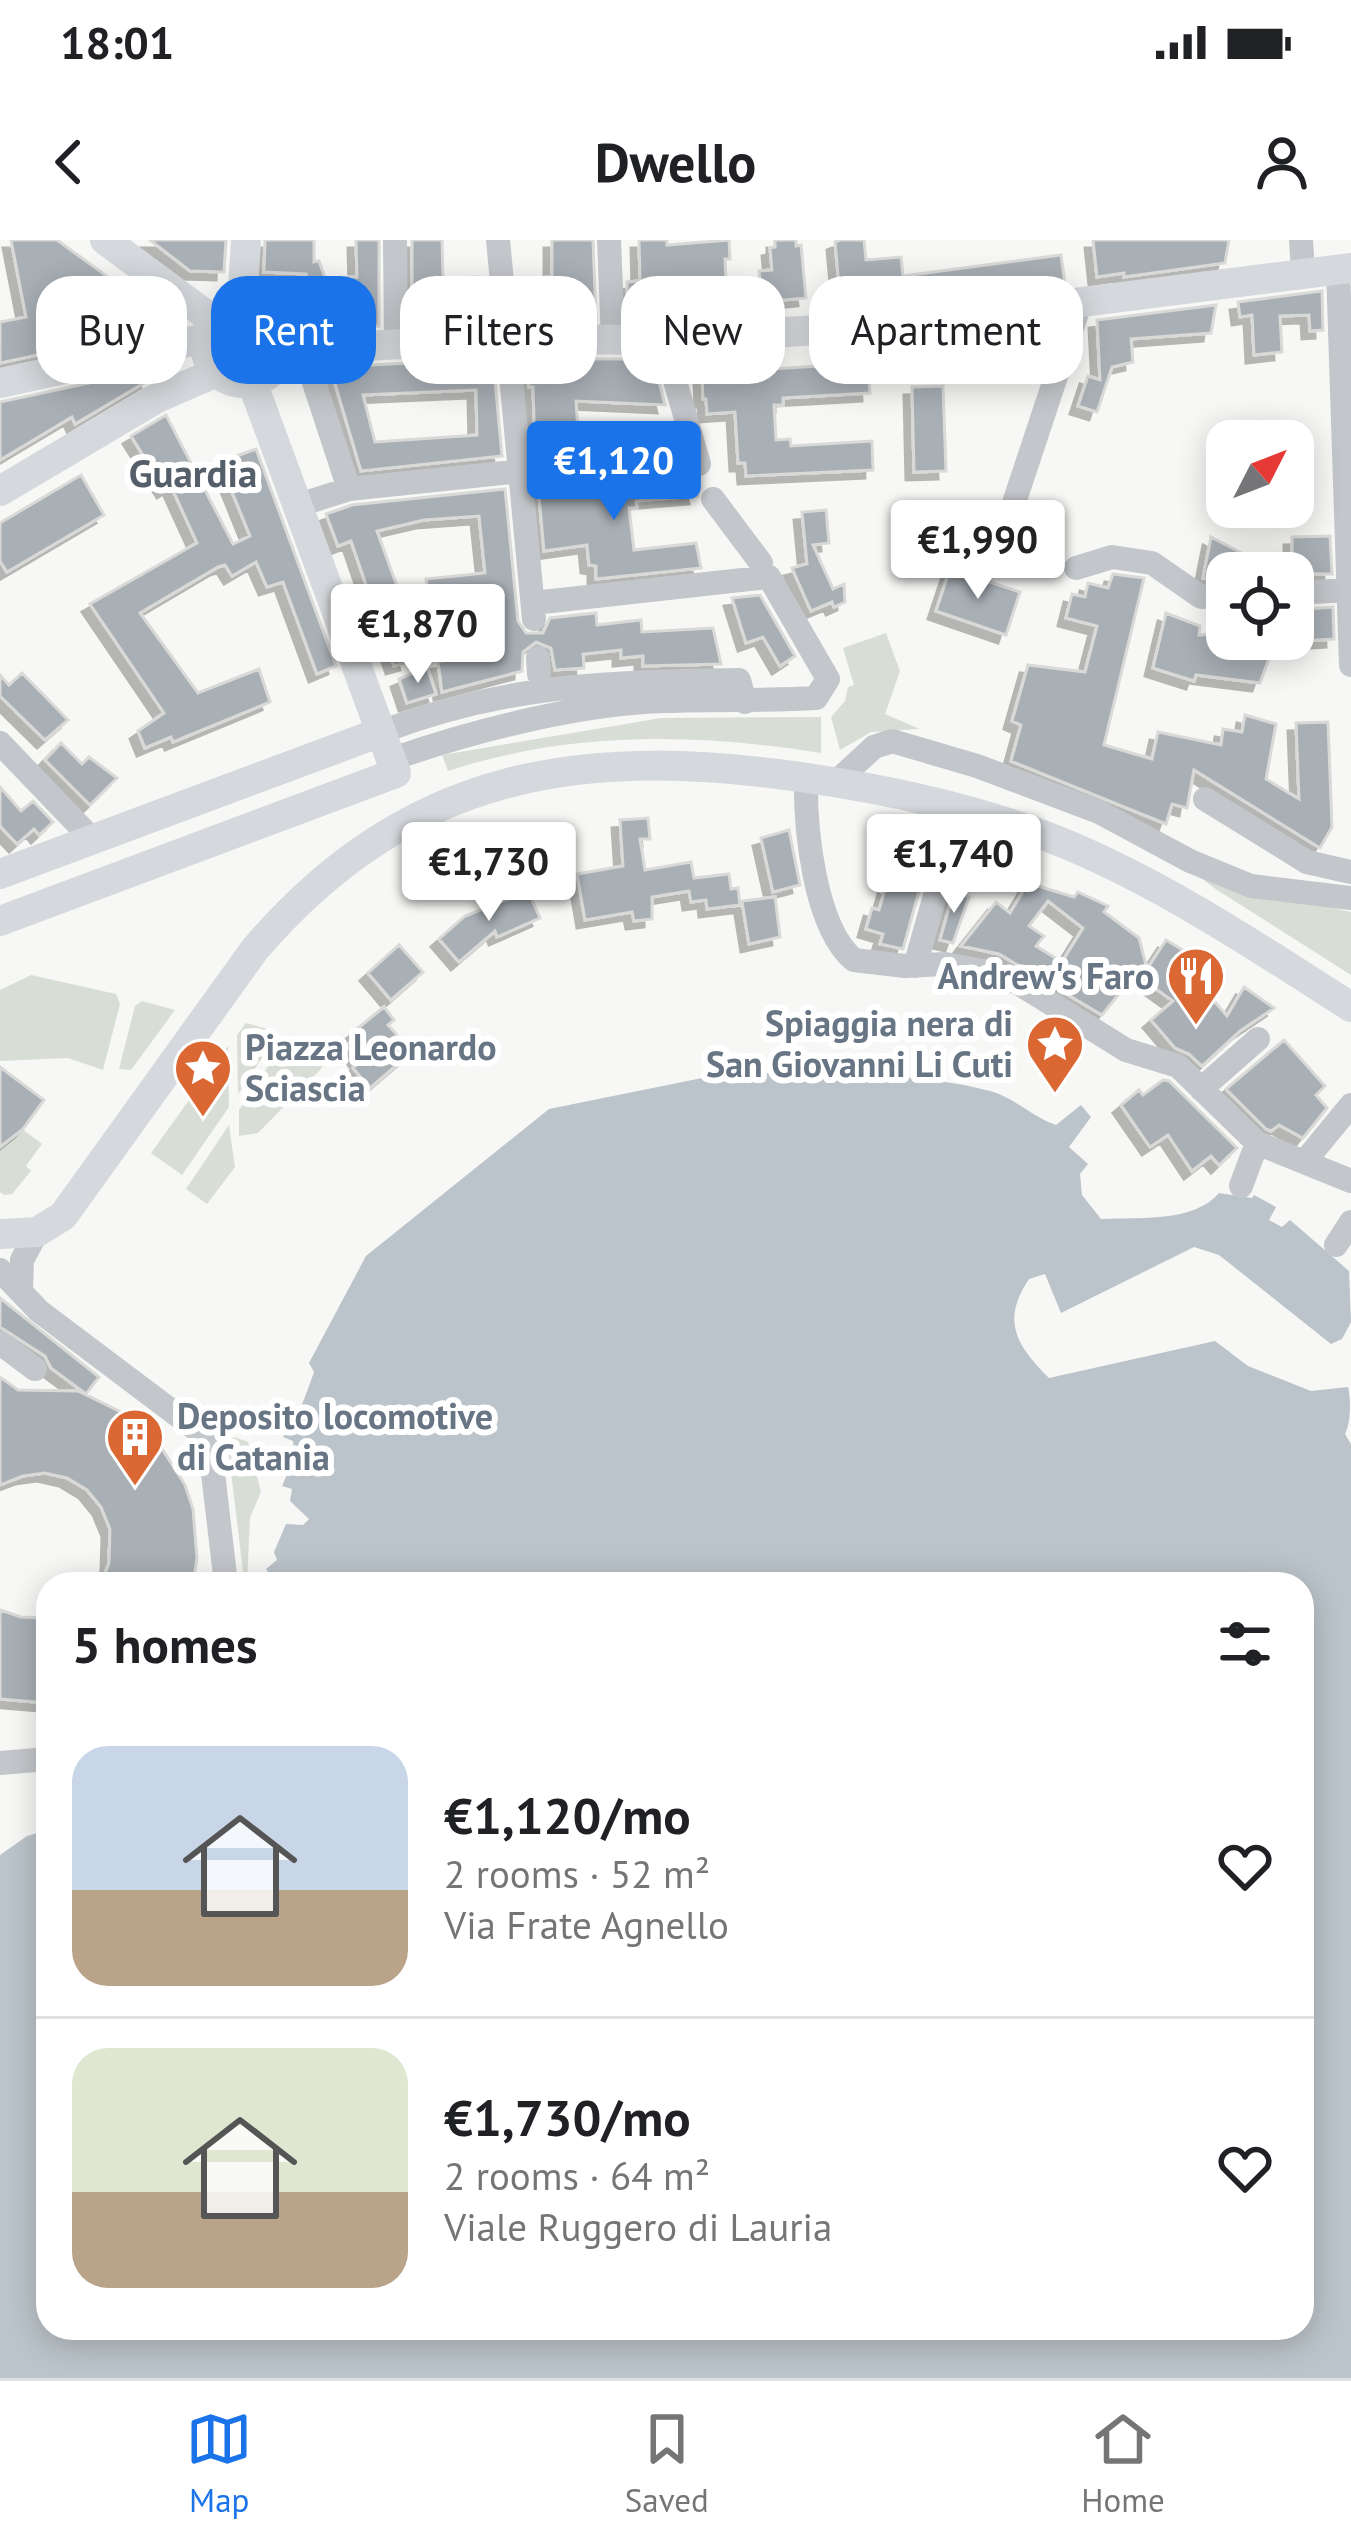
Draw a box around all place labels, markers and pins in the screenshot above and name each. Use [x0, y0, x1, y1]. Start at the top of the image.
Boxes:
pin: €1,120 [516, 421, 712, 523]
pin: €1,990 [880, 500, 1076, 602]
pin: €1,870 [320, 584, 516, 686]
pin: €1,740 [856, 814, 1052, 916]
pin: €1,730 [391, 822, 587, 924]
restaurant icon: Andrew's Faro [1165, 945, 1227, 1027]
place label: Andrew's Faro [938, 952, 1154, 999]
place label: Spiaggia nera di San Giovanni Li Cuti [706, 999, 1013, 1087]
place icon: Spiaggia nera di San Giovanni Li Cuti [1024, 1013, 1086, 1095]
place label: Piazza Leonardo Sciascia [245, 1023, 497, 1111]
place icon: Piazza Leonardo Sciascia [172, 1037, 234, 1119]
place label: Deposito locomotive di Catania [177, 1392, 493, 1480]
building icon: Deposito locomotive di Catania [104, 1406, 166, 1488]

